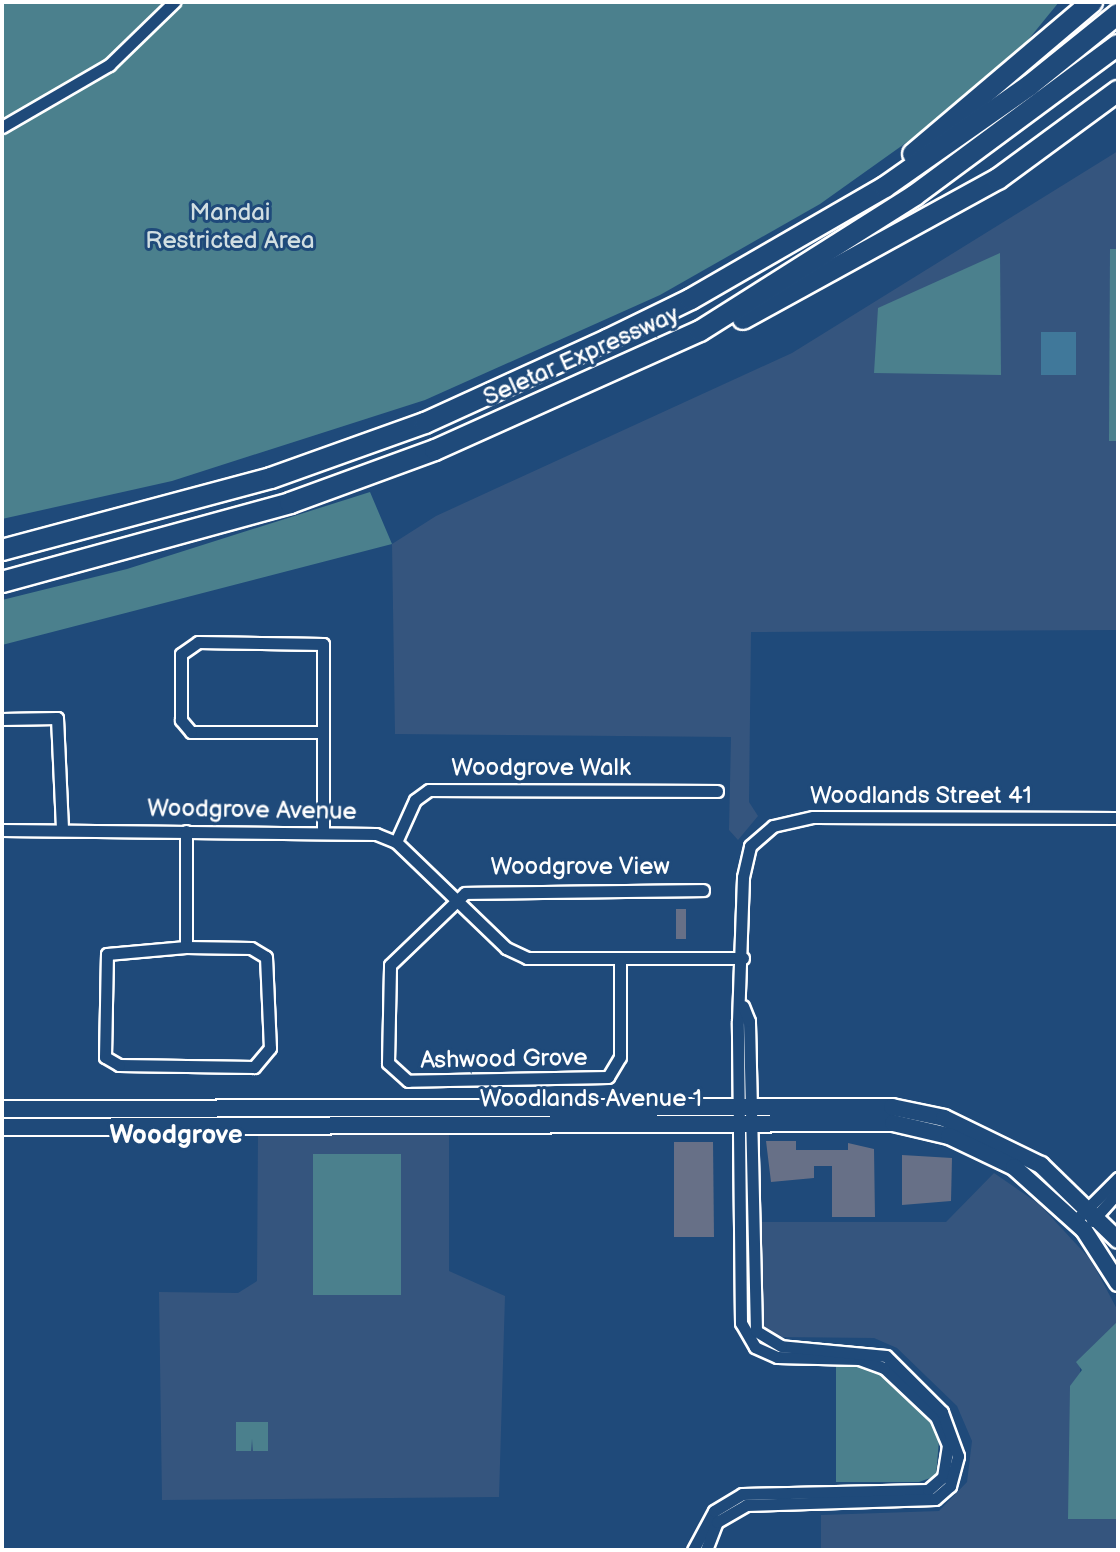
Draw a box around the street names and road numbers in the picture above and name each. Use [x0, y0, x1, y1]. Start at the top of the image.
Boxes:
street label: Seletar Expressway [479, 300, 683, 412]
street label: Woodgrove Walk [451, 754, 631, 782]
street label: Woodlands Street 41 [810, 782, 1032, 810]
street label: Woodgrove Avenue [147, 794, 357, 826]
street label: Woodgrove View [490, 853, 670, 881]
street label: Ashwood Grove [420, 1043, 588, 1075]
street label: Woodlands Avenue 1 [480, 1085, 702, 1113]

